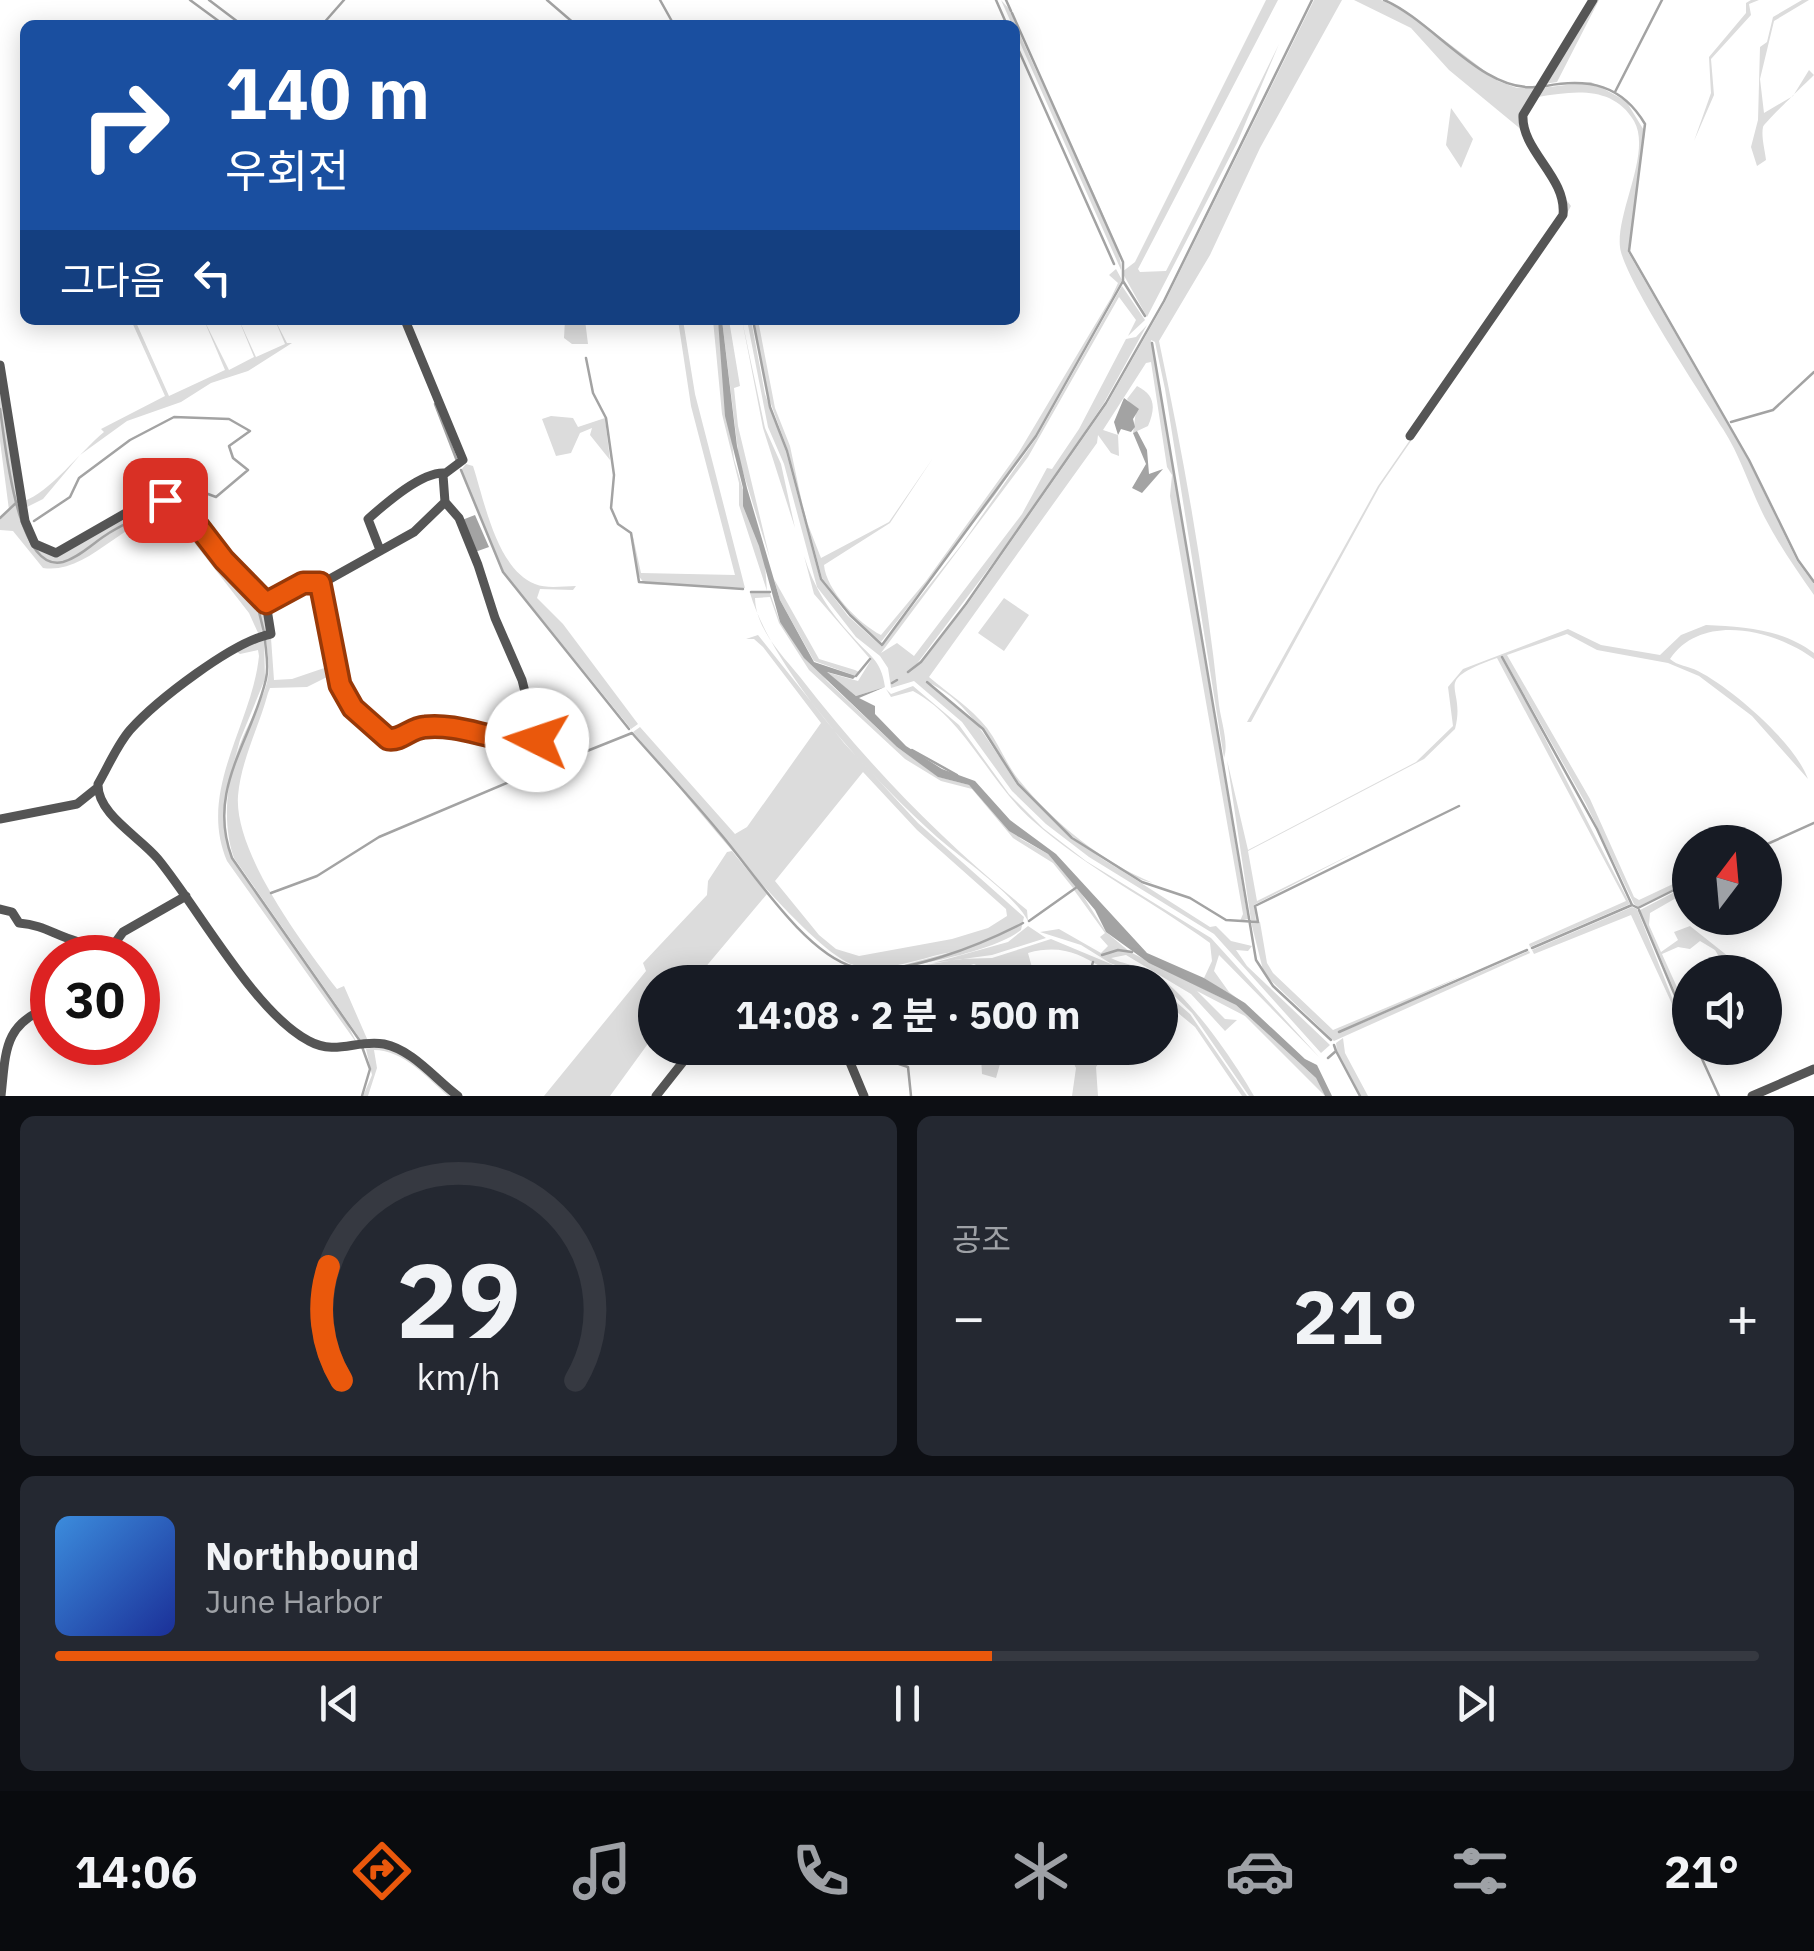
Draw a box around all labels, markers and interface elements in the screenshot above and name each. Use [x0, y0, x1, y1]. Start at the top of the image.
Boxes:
text: 140 m [225, 47, 430, 138]
icon: right [60, 60, 190, 190]
text: 우회전 [225, 141, 349, 199]
icon: left [185, 250, 240, 305]
text: 그다음 [60, 255, 165, 304]
pin [123, 458, 208, 543]
icon: arrive [138, 473, 193, 528]
position arrow [485, 688, 589, 792]
north arrow [1672, 825, 1782, 935]
map controls [1672, 825, 1782, 1065]
speed limit sign: 30 [30, 935, 160, 1065]
button: sound [1672, 955, 1782, 1065]
text: 14:08 · 2 분 · 500 m [736, 990, 1080, 1039]
text: 공조 [952, 1218, 1011, 1260]
text: 29 [396, 1231, 521, 1367]
text: 21° [1293, 1267, 1418, 1365]
text: − [952, 1281, 985, 1352]
text: + [1726, 1281, 1759, 1352]
text: km/h [416, 1353, 501, 1400]
text: Northbound [205, 1531, 420, 1580]
text: June Harbor [205, 1580, 382, 1622]
icon: previous [312, 1676, 367, 1731]
icon: pause [880, 1676, 935, 1731]
icon: next [1448, 1676, 1503, 1731]
icon: directions [347, 1836, 417, 1906]
icon: music [567, 1836, 637, 1906]
icon: phone [786, 1836, 856, 1906]
icon: climate [1006, 1836, 1076, 1906]
icon: car [1225, 1836, 1295, 1906]
icon: filters [1445, 1836, 1515, 1906]
text: 14:06 [75, 1842, 198, 1900]
text: 21° [1664, 1842, 1739, 1900]

